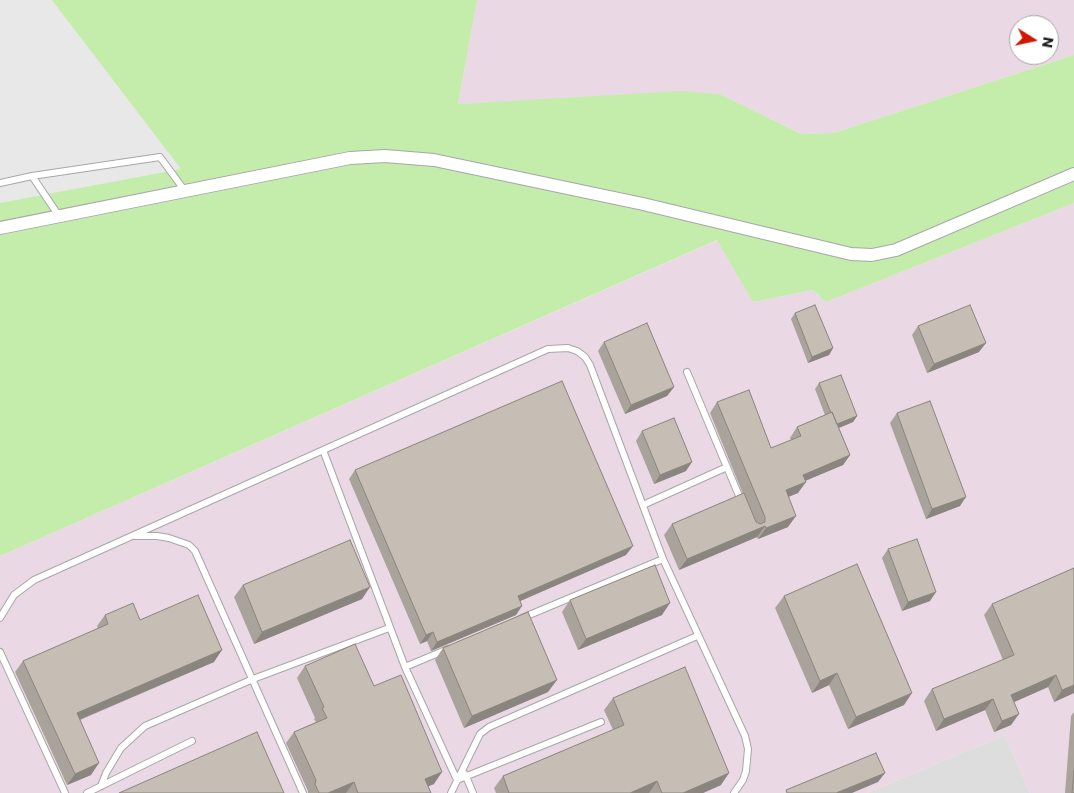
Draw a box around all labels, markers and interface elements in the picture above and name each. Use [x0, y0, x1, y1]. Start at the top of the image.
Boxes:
north arrow [1009, 15, 1059, 65]
text: N [1037, 36, 1059, 49]

